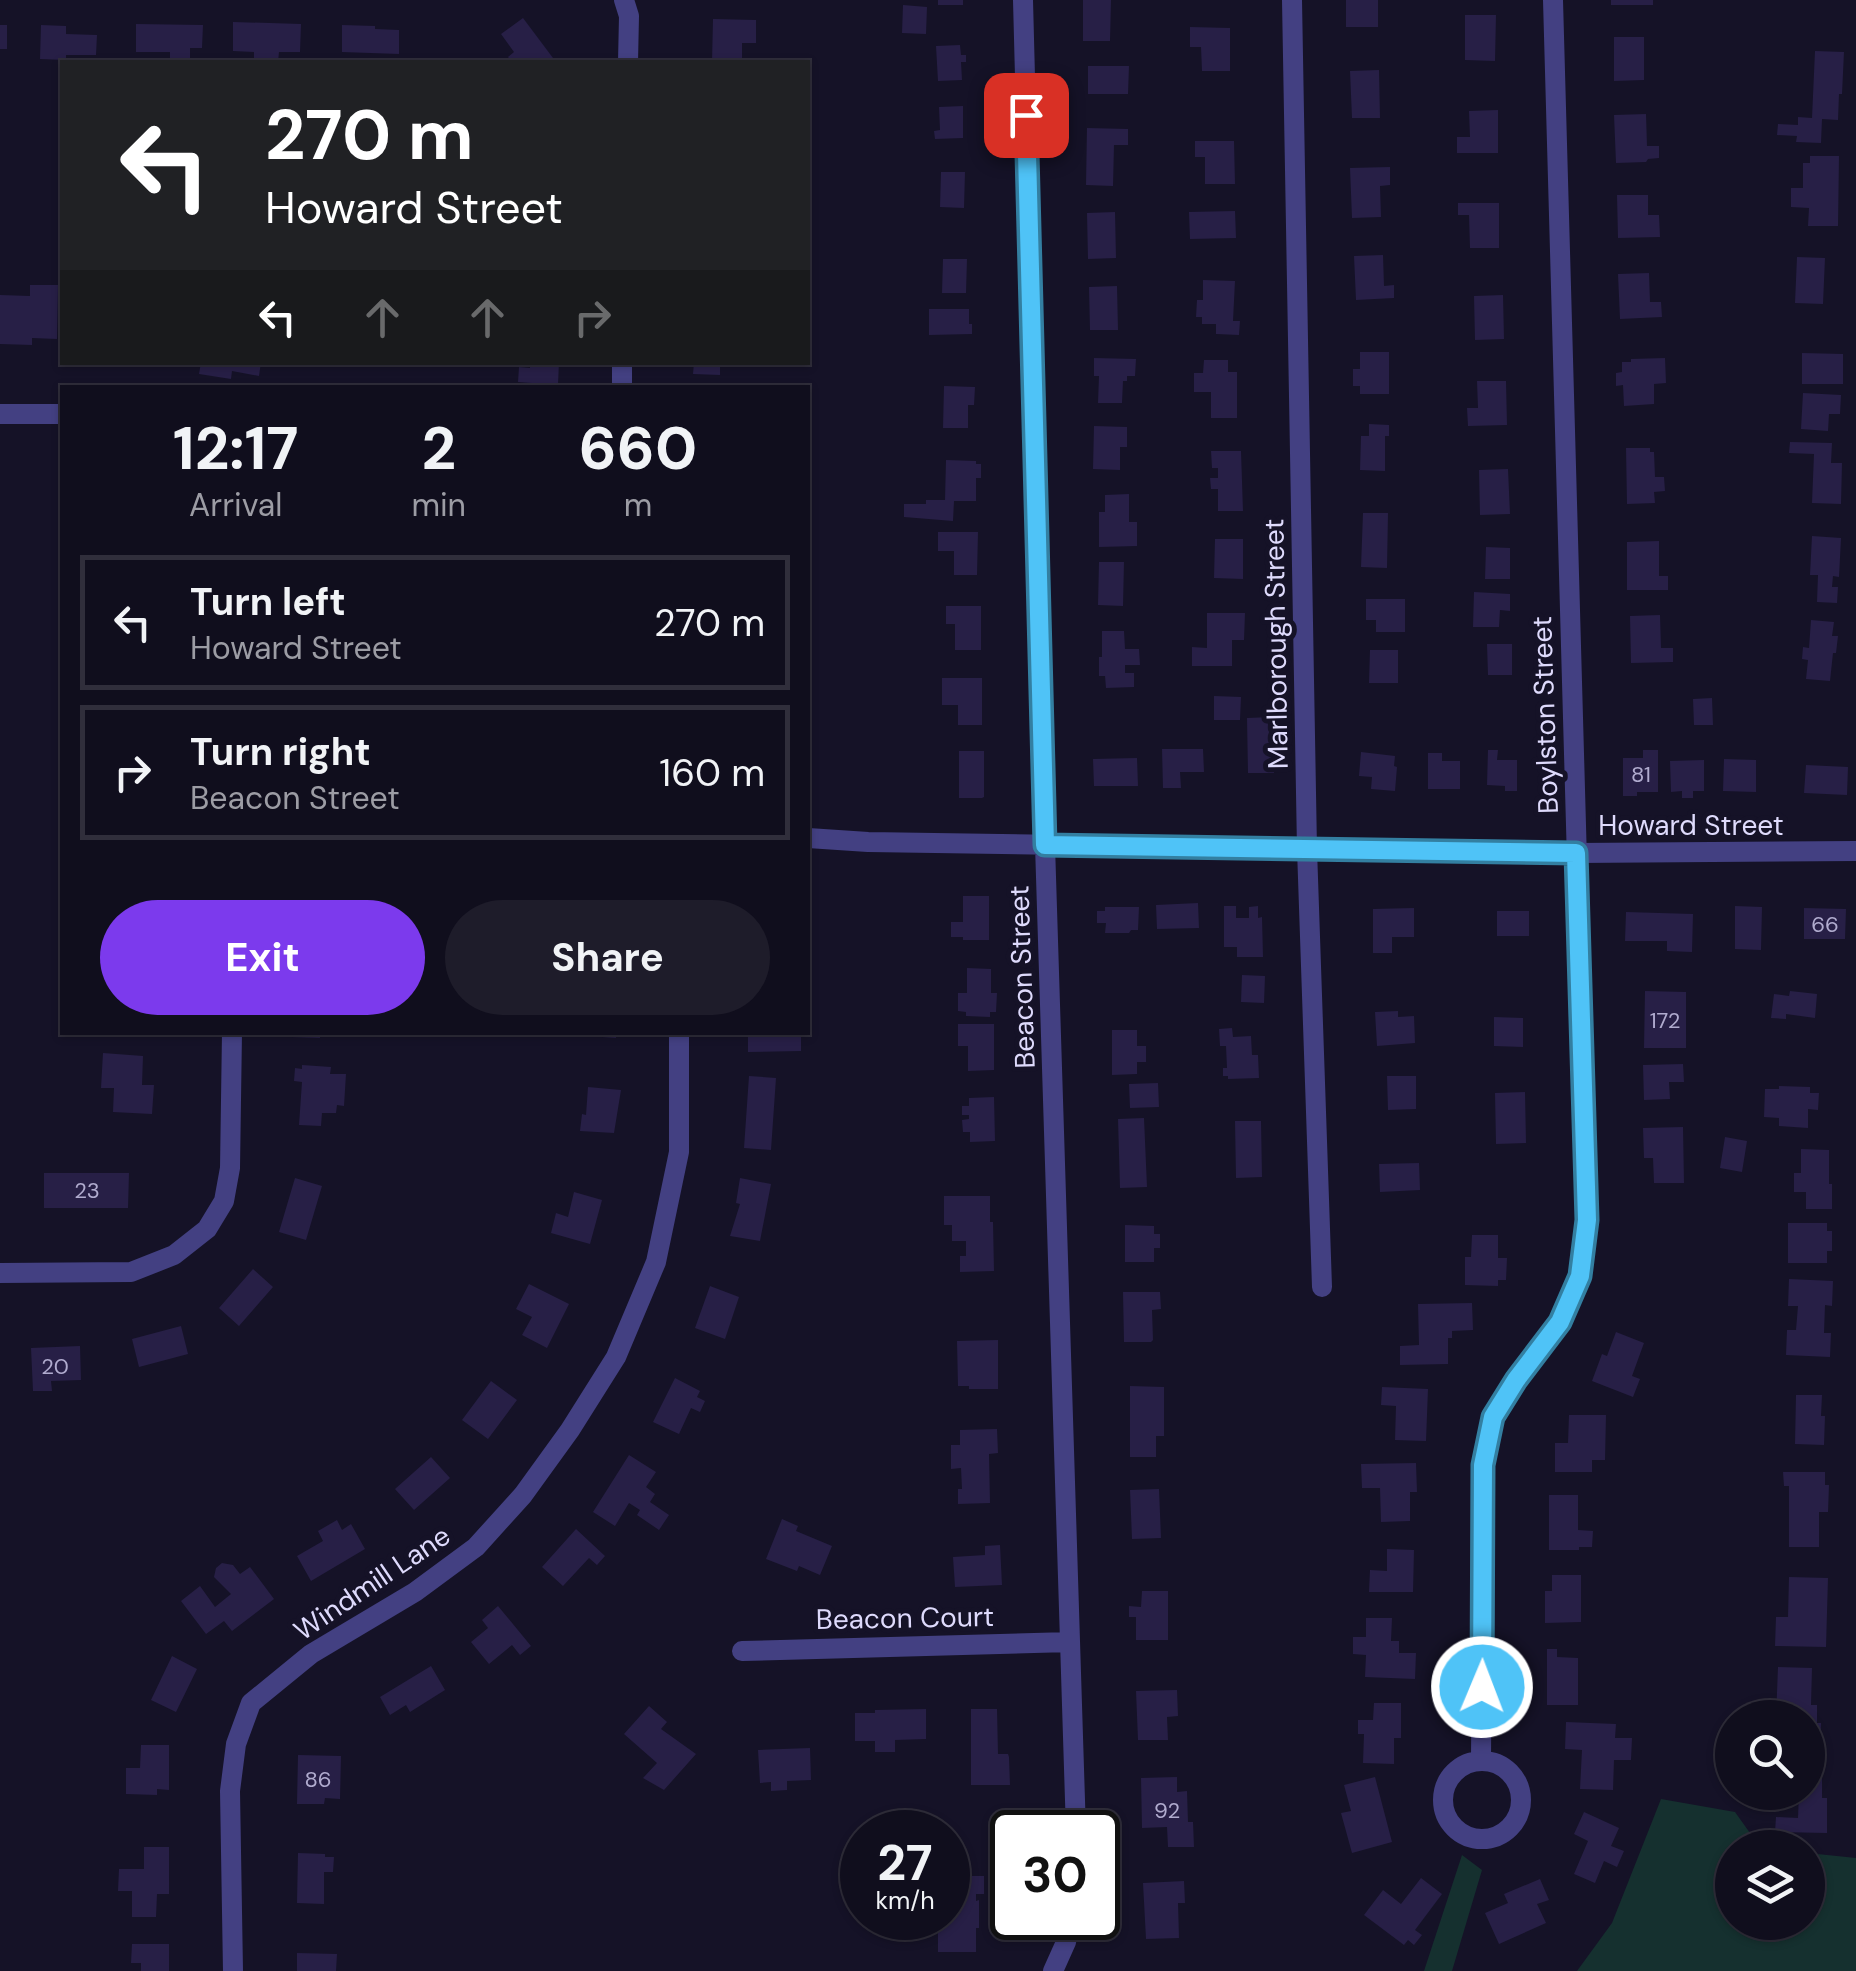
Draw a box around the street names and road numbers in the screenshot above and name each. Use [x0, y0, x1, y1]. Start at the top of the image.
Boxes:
street label: Marlborough Street [1255, 518, 1297, 770]
street label: Boylston Street [1523, 616, 1567, 814]
street label: Howard Street [1598, 807, 1784, 844]
street label: Beacon Street [1000, 885, 1044, 1069]
street label: Windmill Lane [287, 1517, 457, 1649]
street label: Beacon Court [816, 1598, 994, 1638]

